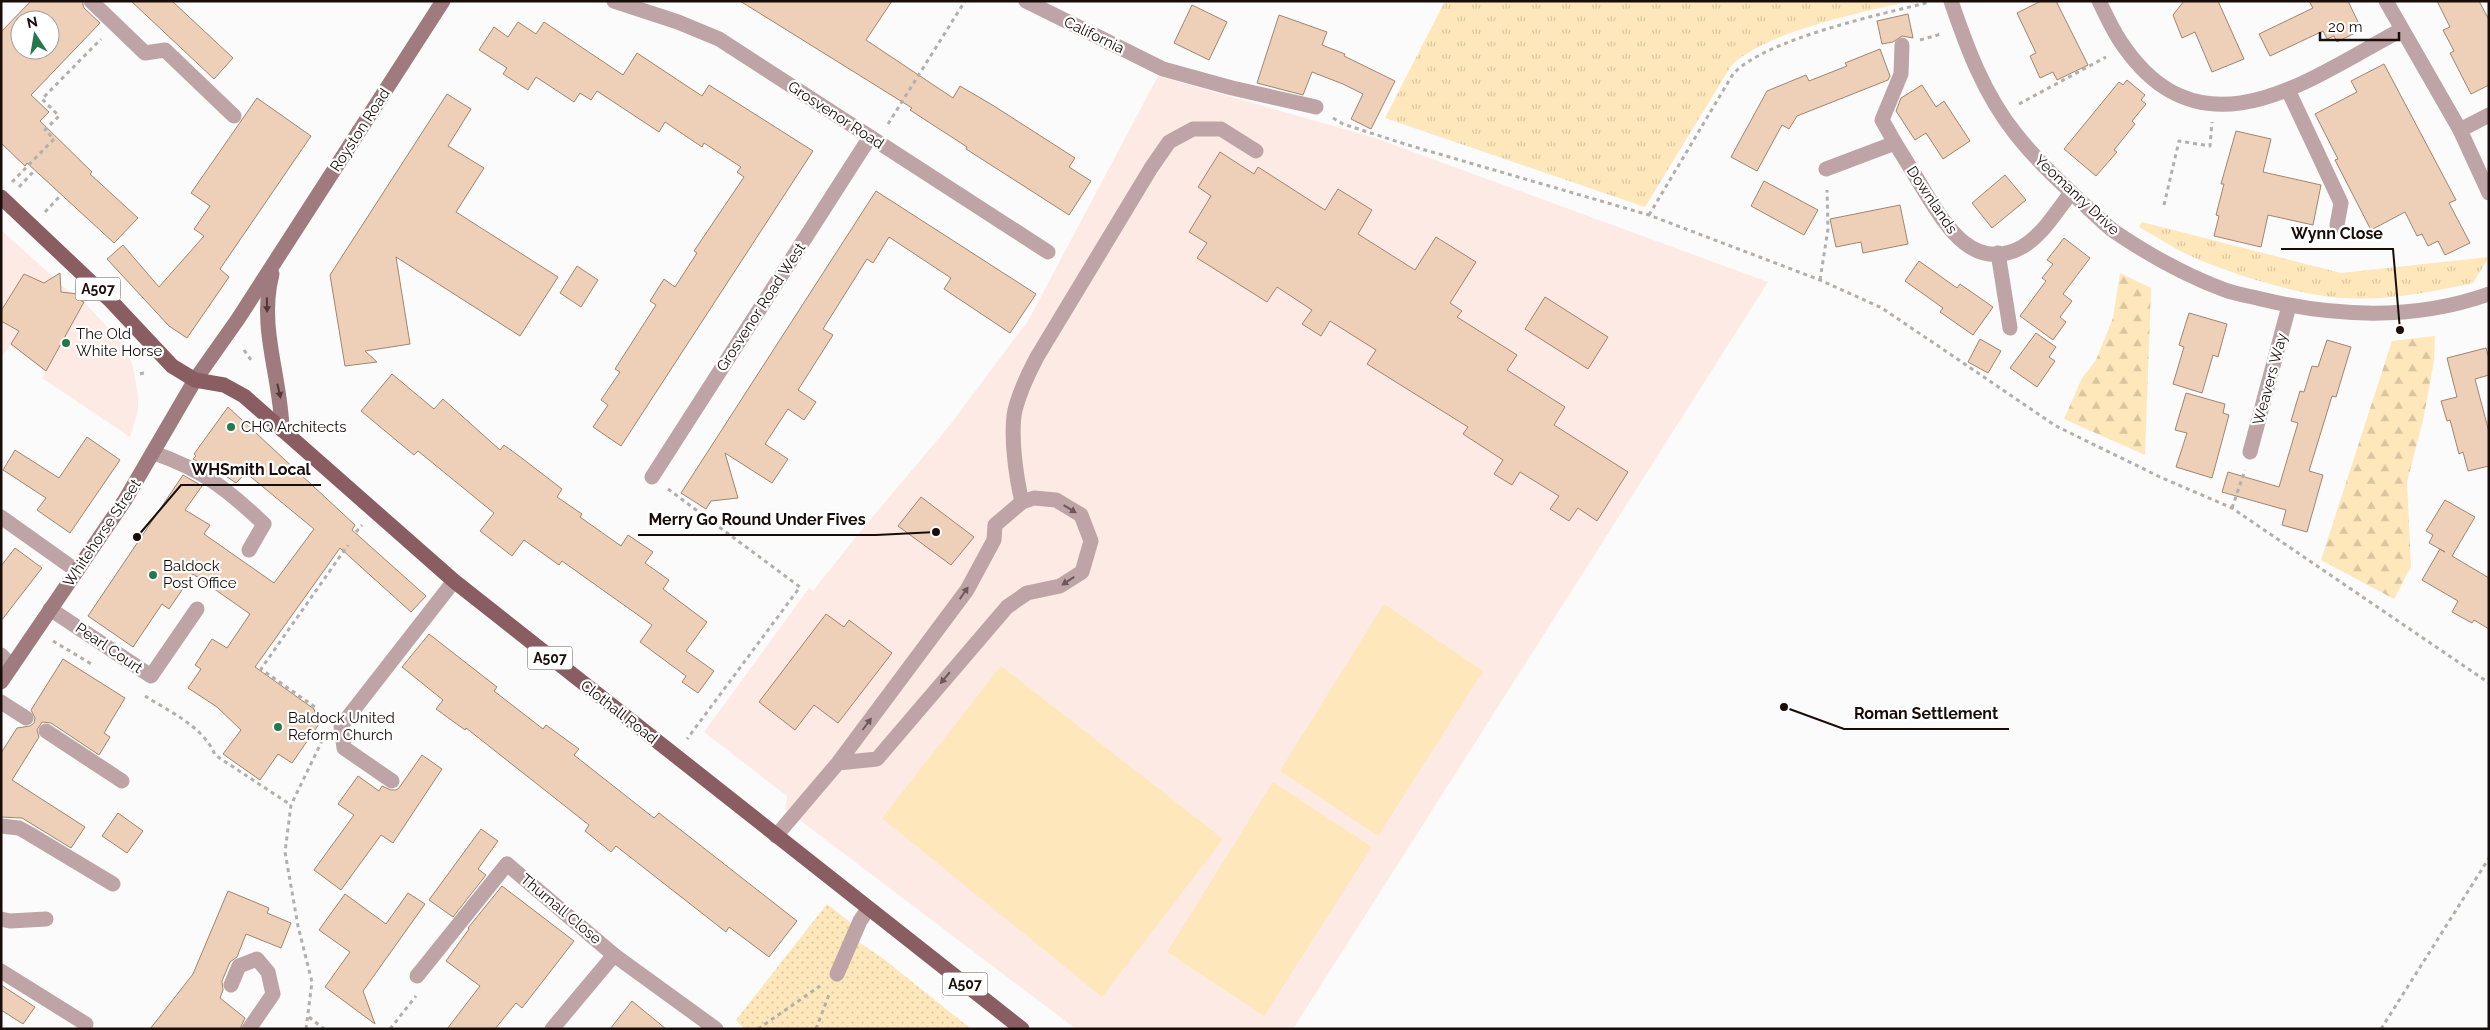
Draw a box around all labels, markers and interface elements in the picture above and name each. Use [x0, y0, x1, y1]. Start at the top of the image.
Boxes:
north arrow [10, 10, 60, 60]
scale bar [2320, 10, 2399, 42]
text: N [25, 13, 39, 31]
street label: California [1061, 13, 1127, 57]
text: 20 m [2328, 18, 2363, 36]
street label: Grosvenor Road [785, 77, 887, 153]
street label: Royston Road [326, 85, 394, 175]
street label: Yeomanry Drive [2031, 151, 2123, 239]
street label: Downlands [1903, 163, 1961, 237]
callout: Wynn Close [2281, 218, 2393, 249]
text: Wynn Close [2291, 224, 2383, 243]
street label: Grosvenor Road West [713, 239, 809, 375]
road number: A507 [76, 278, 120, 300]
one-way arrow [263, 298, 271, 314]
place label: The Old White Horse [76, 325, 163, 360]
street label: Weavers Way [2249, 331, 2291, 427]
marker: The Old White Horse [60, 337, 72, 349]
one-way arrow [275, 384, 283, 400]
place label: CHQ Architects [241, 418, 347, 436]
marker: CHQ Architects [225, 421, 237, 433]
callout: WHSmith Local [181, 454, 321, 485]
text: WHSmith Local [191, 460, 312, 479]
street label: Whitehorse Street [59, 476, 145, 590]
callout: Merry Go Round Under Fives [638, 504, 876, 535]
one-way arrow [1063, 504, 1076, 513]
text: Merry Go Round Under Fives [648, 510, 866, 529]
place label: Baldock Post Office [163, 557, 237, 592]
marker: Baldock Post Office [147, 569, 159, 581]
one-way arrow [1061, 576, 1075, 586]
one-way arrow [959, 587, 969, 600]
street label: Pearl Court [72, 619, 146, 677]
road number: A507 [528, 646, 572, 670]
one-way arrow [939, 672, 950, 685]
street label: Clothall Road [577, 676, 661, 748]
callout: Roman Settlement [1844, 698, 2009, 729]
text: Roman Settlement [1854, 704, 1998, 723]
place label: Baldock United Reform Church [288, 709, 395, 744]
one-way arrow [862, 717, 872, 731]
marker: Baldock United Reform Church [272, 721, 284, 733]
street label: Thurnall Close [517, 870, 605, 948]
road number: A507 [942, 972, 988, 996]

